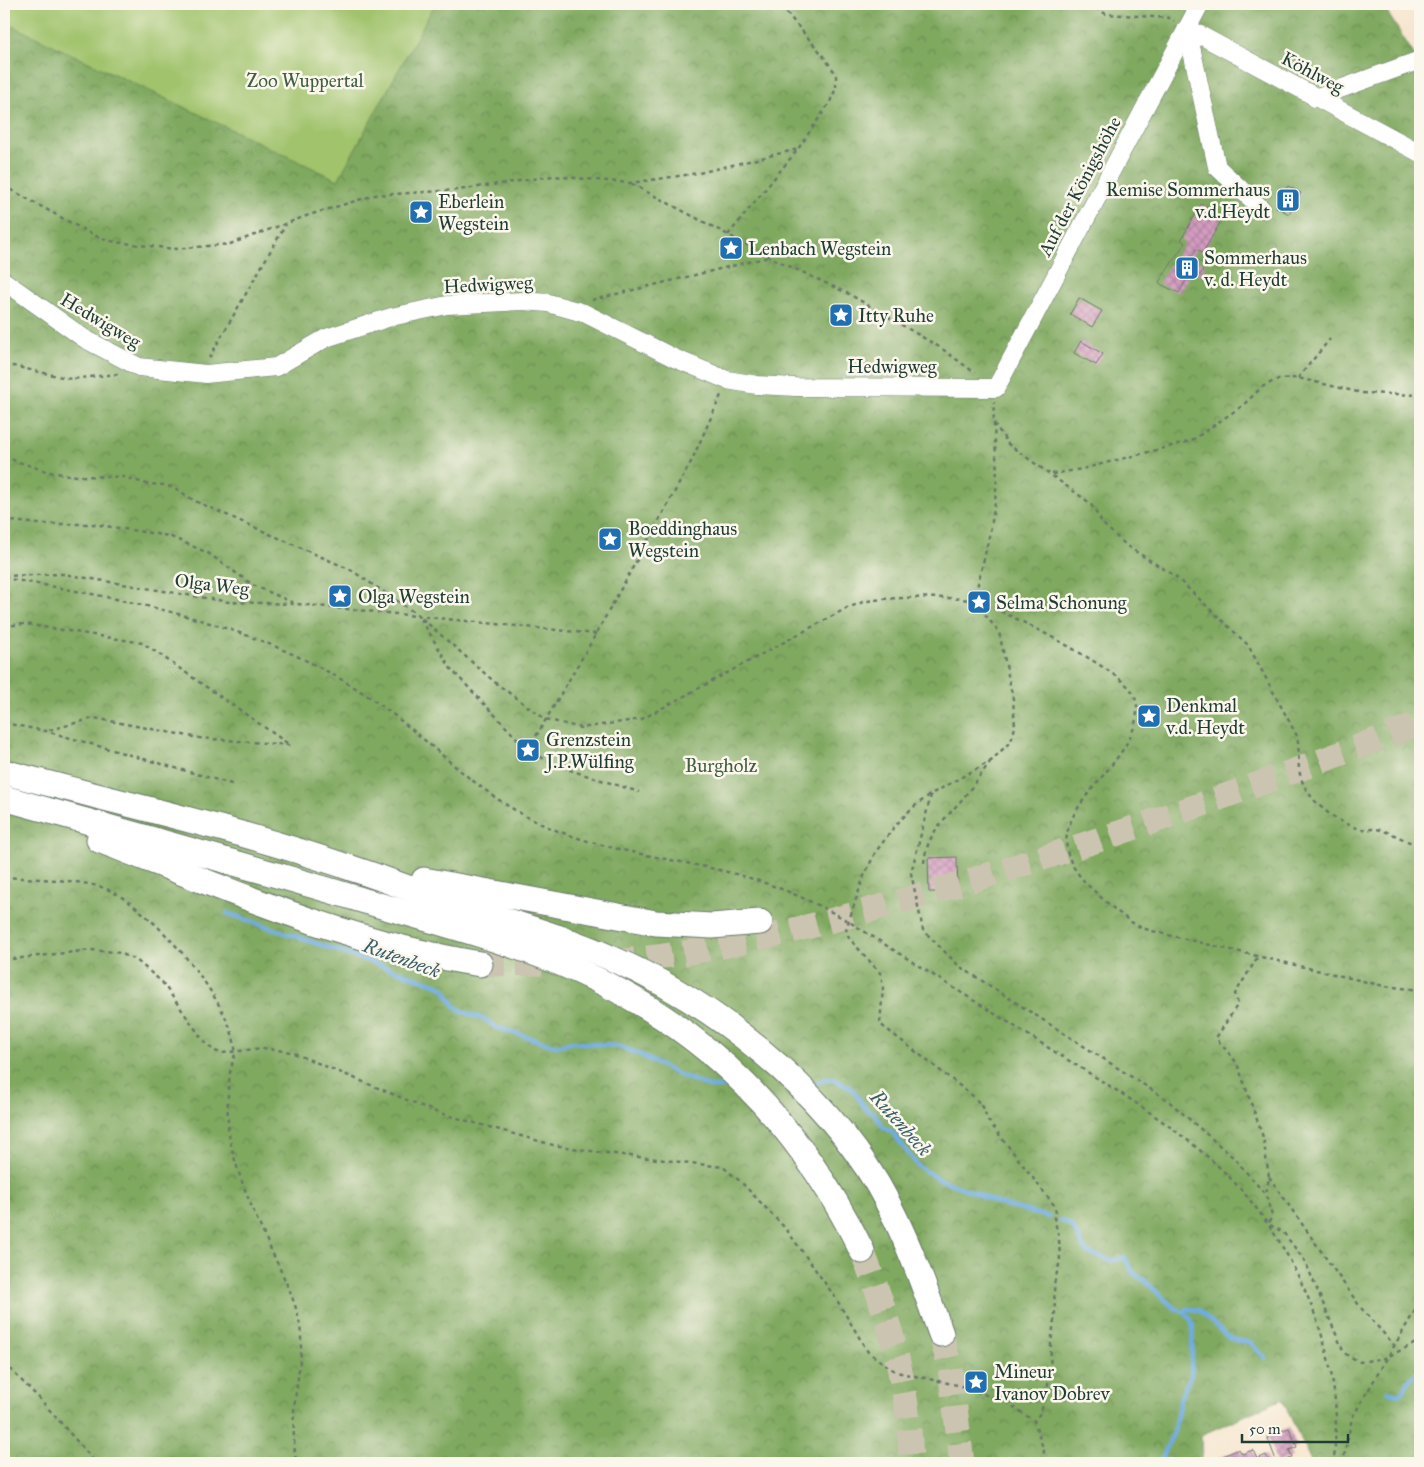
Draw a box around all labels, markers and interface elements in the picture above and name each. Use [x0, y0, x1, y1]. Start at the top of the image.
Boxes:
street label: Köhlweg [1277, 46, 1348, 99]
park label: Zoo Wuppertal [246, 69, 364, 92]
street label: Auf der Königshöhe [1033, 112, 1127, 261]
place label: Remise Sommerhaus v.d.Heydt [1106, 178, 1270, 223]
building icon: Remise Sommerhaus v.d.Heydt [1275, 187, 1301, 213]
place label: Eberlein Wegstein [438, 190, 509, 236]
place icon: Eberlein Wegstein [408, 199, 434, 225]
place icon: Lenbach Wegstein [718, 235, 744, 261]
place label: Lenbach Wegstein [748, 237, 891, 261]
place label: Sommerhaus v. d. Heydt [1203, 246, 1307, 291]
building icon: Sommerhaus v. d. Heydt [1174, 255, 1200, 281]
street label: Hedwigweg [443, 271, 533, 299]
street label: Hedwigweg [56, 288, 145, 354]
place icon: Itty Ruhe [828, 302, 854, 328]
place label: Itty Ruhe [858, 304, 934, 327]
street label: Hedwigweg [847, 355, 937, 379]
place label: Boeddinghaus Wegstein [628, 517, 737, 563]
place icon: Boeddinghaus Wegstein [597, 526, 623, 552]
street label: Olga Weg [173, 569, 251, 601]
place icon: Olga Wegstein [327, 583, 353, 609]
place label: Olga Wegstein [358, 585, 470, 609]
place icon: Selma Schonung [966, 589, 992, 615]
place label: Selma Schonung [996, 591, 1127, 615]
place label: Denkmal v.d. Heydt [1165, 694, 1245, 739]
place icon: Denkmal v.d. Heydt [1136, 703, 1162, 729]
place label: Grenzstein J.P.Wülfing [544, 728, 634, 774]
place icon: Grenzstein J.P.Wülfing [515, 737, 541, 763]
park label: Burgholz [685, 754, 758, 778]
water label: Rutenbeck [359, 933, 444, 983]
water label: Rutenbeck [865, 1084, 937, 1161]
place label: Mineur Ivanov Dobrev [994, 1360, 1111, 1405]
place icon: Mineur Ivanov Dobrev [963, 1369, 989, 1395]
scale bar [1242, 1412, 1348, 1444]
text: 50 m [1249, 1420, 1281, 1438]

